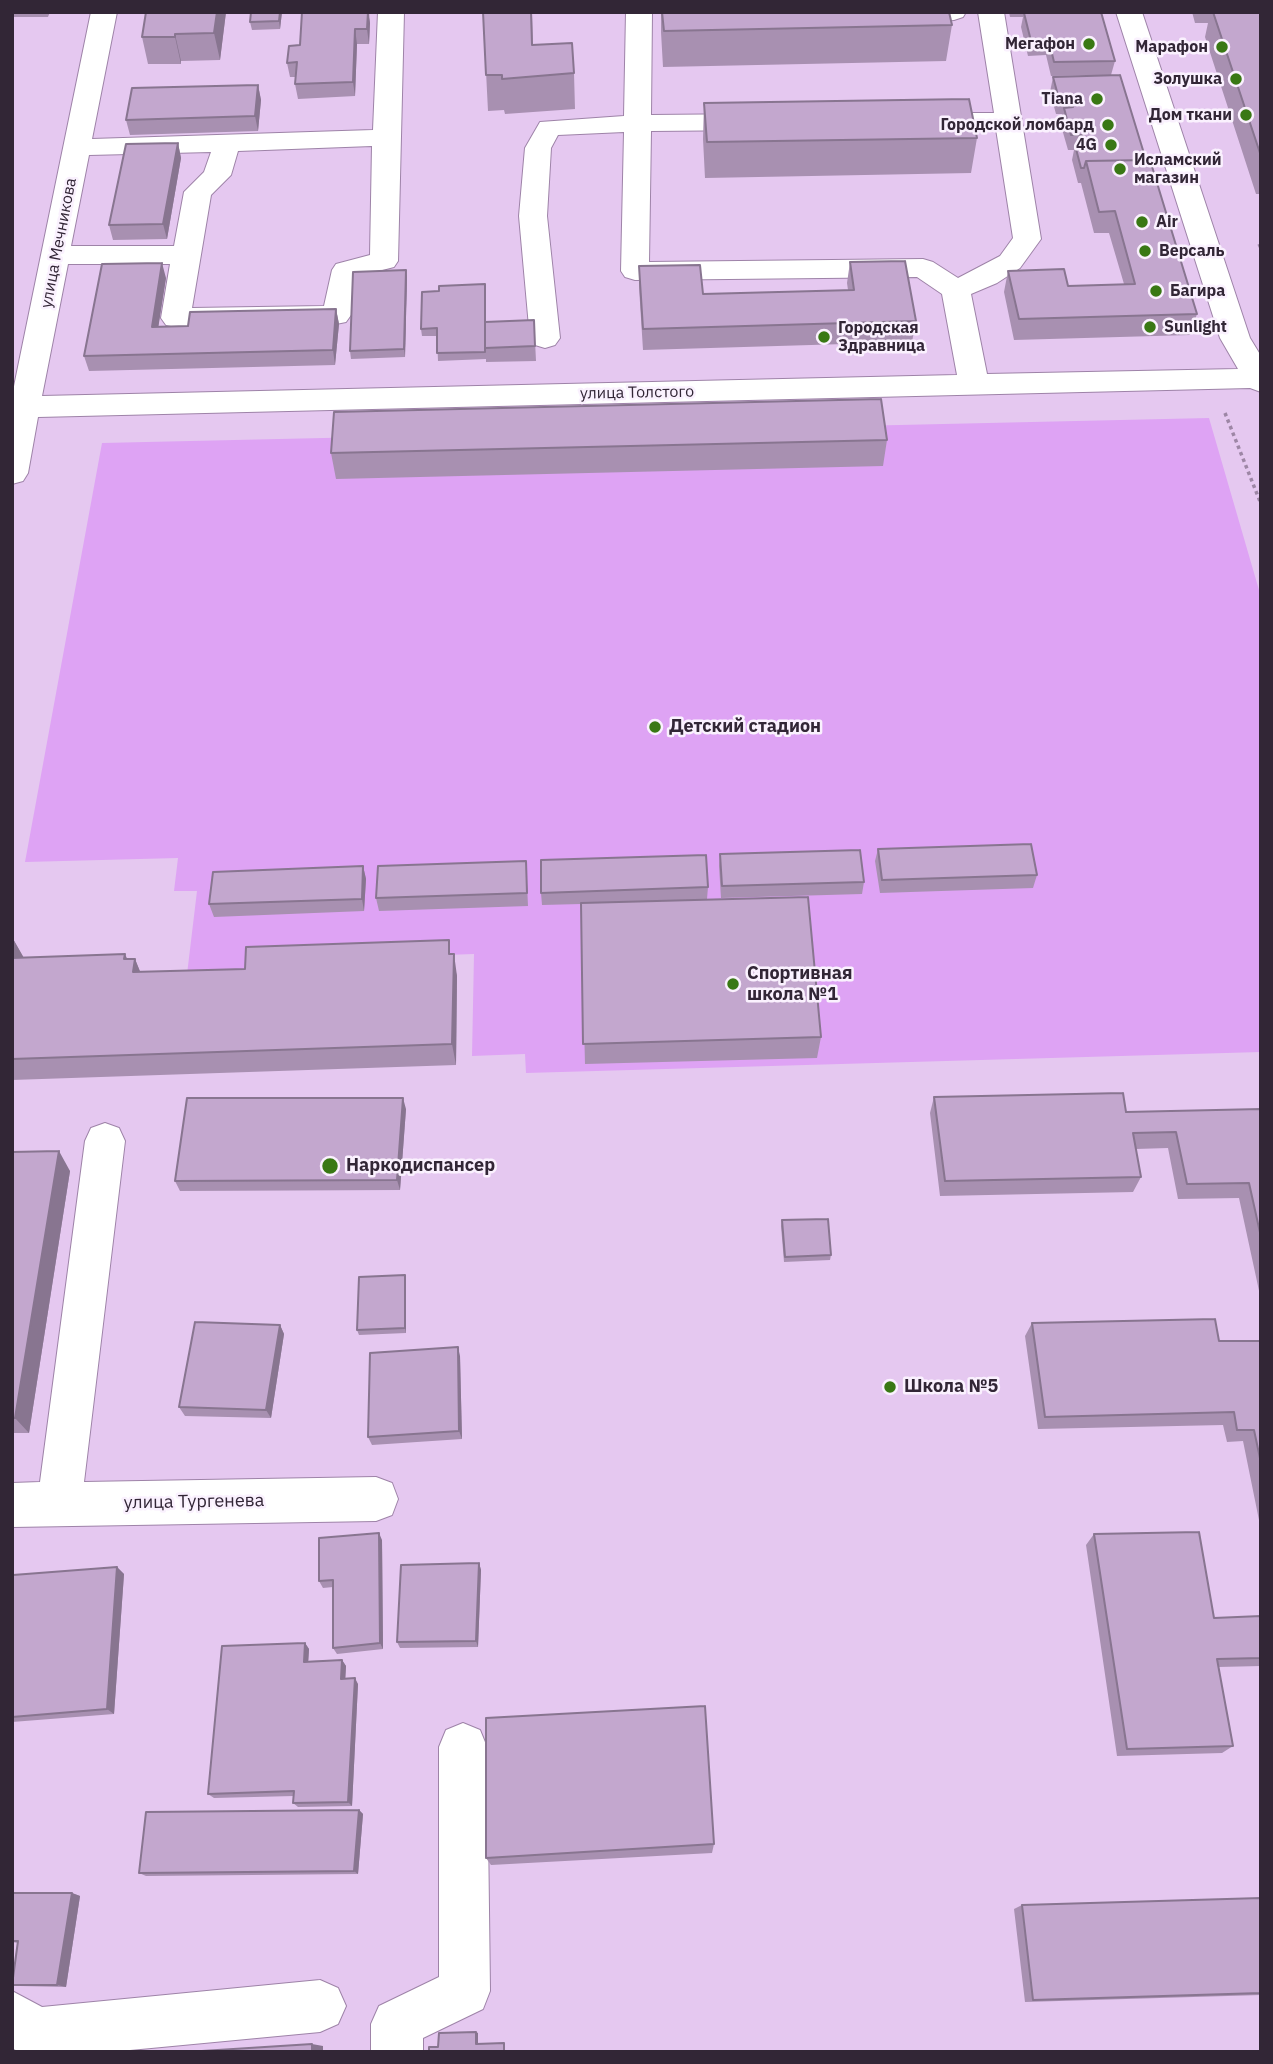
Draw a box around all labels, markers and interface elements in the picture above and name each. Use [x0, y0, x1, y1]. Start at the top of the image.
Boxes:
place label: Мегафон [1005, 34, 1075, 54]
marker: Мегафон [1081, 36, 1097, 52]
place label: Марафон [1135, 37, 1208, 57]
marker: Марафон [1214, 39, 1230, 55]
place label: Золушка [1153, 69, 1222, 89]
marker: Золушка [1228, 71, 1244, 87]
place label: Tiana [1041, 89, 1083, 109]
marker: Tiana [1089, 91, 1105, 107]
place label: Дом ткани [1149, 105, 1232, 125]
marker: Дом ткани [1238, 107, 1254, 123]
place label: Городской ломбард [940, 115, 1094, 135]
marker: Городской ломбард [1100, 117, 1116, 133]
place label: 4G [1076, 135, 1097, 155]
marker: 4G [1103, 137, 1119, 153]
place label: Исламский магазин [1134, 150, 1222, 188]
marker: Исламский магазин [1112, 161, 1128, 177]
street label: улица Мечникова [37, 176, 81, 310]
place label: Air [1156, 212, 1178, 232]
marker: Air [1134, 214, 1150, 230]
place label: Версаль [1159, 241, 1224, 261]
marker: Версаль [1137, 243, 1153, 259]
place label: Багира [1170, 281, 1225, 301]
marker: Багира [1148, 283, 1164, 299]
place label: Sunlight [1164, 317, 1227, 337]
place label: Городская Здравница [838, 318, 925, 356]
marker: Sunlight [1142, 319, 1158, 335]
marker: Городская Здравница [816, 329, 832, 345]
street label: улица Толстого [580, 382, 694, 404]
place label: Детский стадион [669, 716, 821, 738]
marker: Детский стадион [647, 719, 663, 735]
place label: Спортивная школа №1 [747, 963, 853, 1006]
marker: Спортивная школа №1 [725, 976, 741, 992]
place label: Наркодиспансер [346, 1155, 495, 1177]
marker: Наркодиспансер [320, 1156, 340, 1176]
place label: Школа №5 [904, 1376, 998, 1398]
marker: Школа №5 [882, 1379, 898, 1395]
street label: улица Тургенева [124, 1490, 264, 1514]

